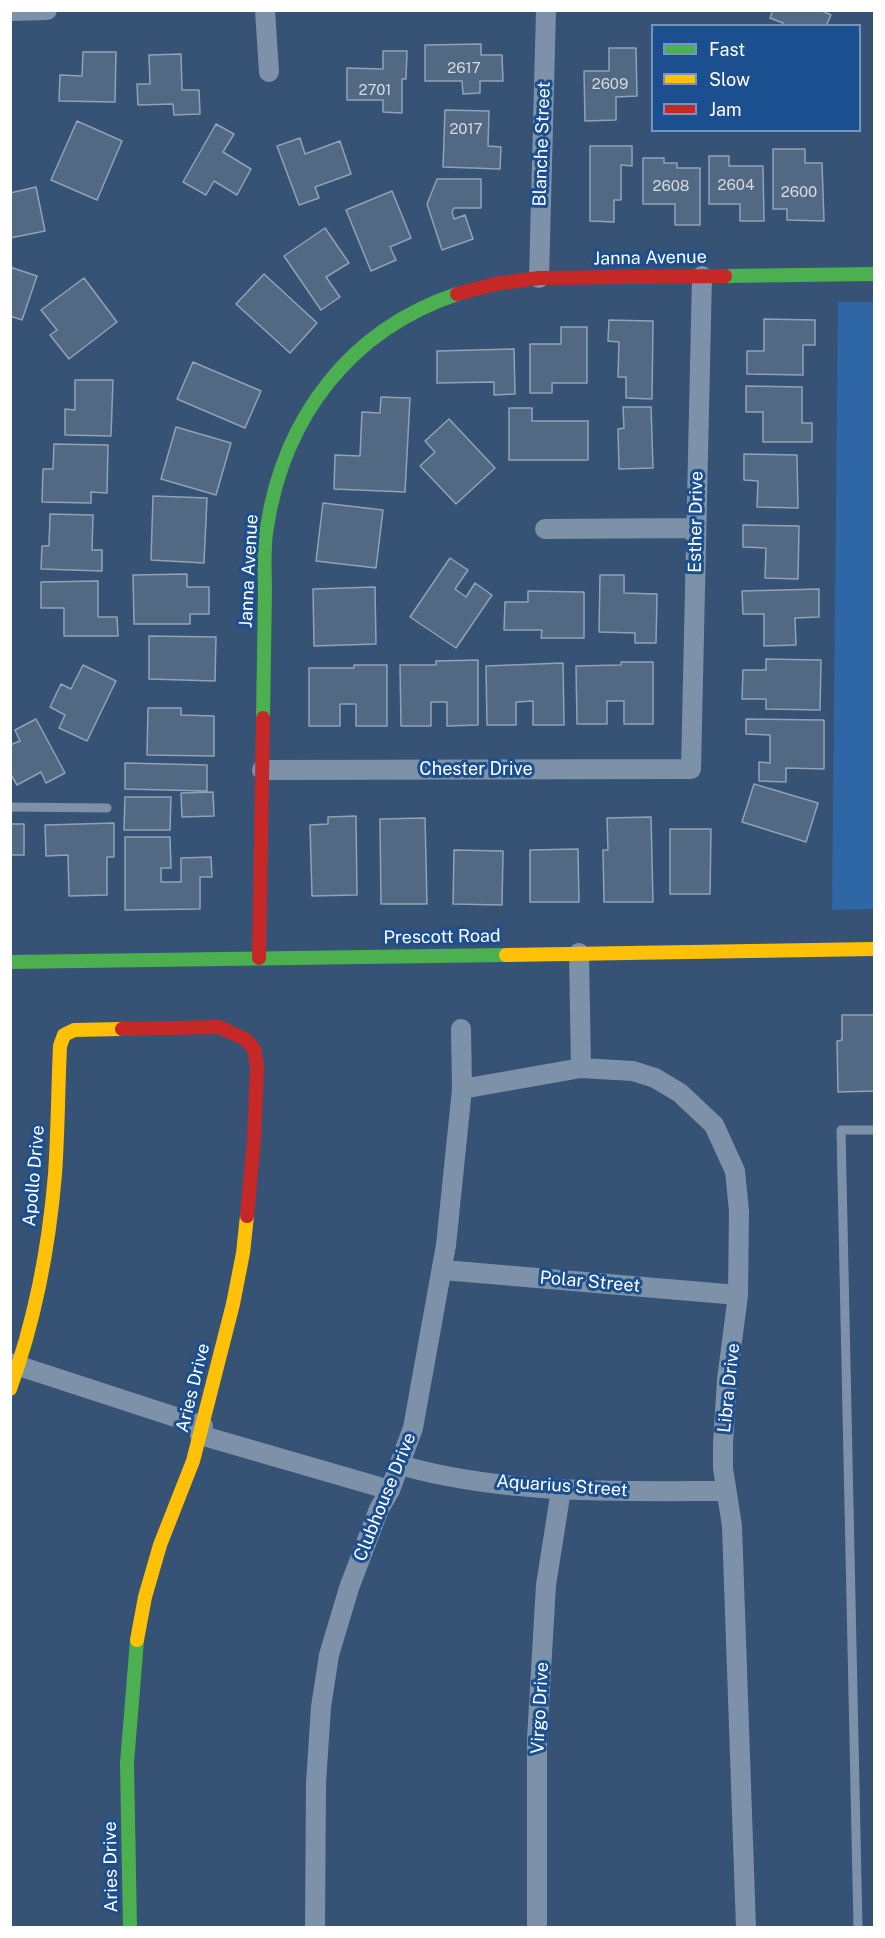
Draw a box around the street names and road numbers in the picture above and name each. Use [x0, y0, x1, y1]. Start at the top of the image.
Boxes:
street label: Blanche Street [529, 81, 555, 207]
street label: Janna Avenue [593, 246, 707, 270]
street label: Esther Drive [684, 471, 708, 573]
street label: Janna Avenue [235, 514, 263, 628]
street label: Chester Drive [419, 758, 533, 780]
street label: Prescott Road [383, 925, 501, 949]
street label: Apollo Drive [19, 1125, 49, 1227]
street label: Polar Street [539, 1267, 641, 1297]
street label: Aries Drive [172, 1341, 214, 1435]
street label: Libra Drive [714, 1342, 744, 1434]
street label: Clubhouse Drive [349, 1430, 421, 1564]
street label: Aquarius Street [496, 1471, 628, 1501]
street label: Virgo Drive [527, 1662, 553, 1754]
street label: Aries Drive [99, 1821, 123, 1913]

